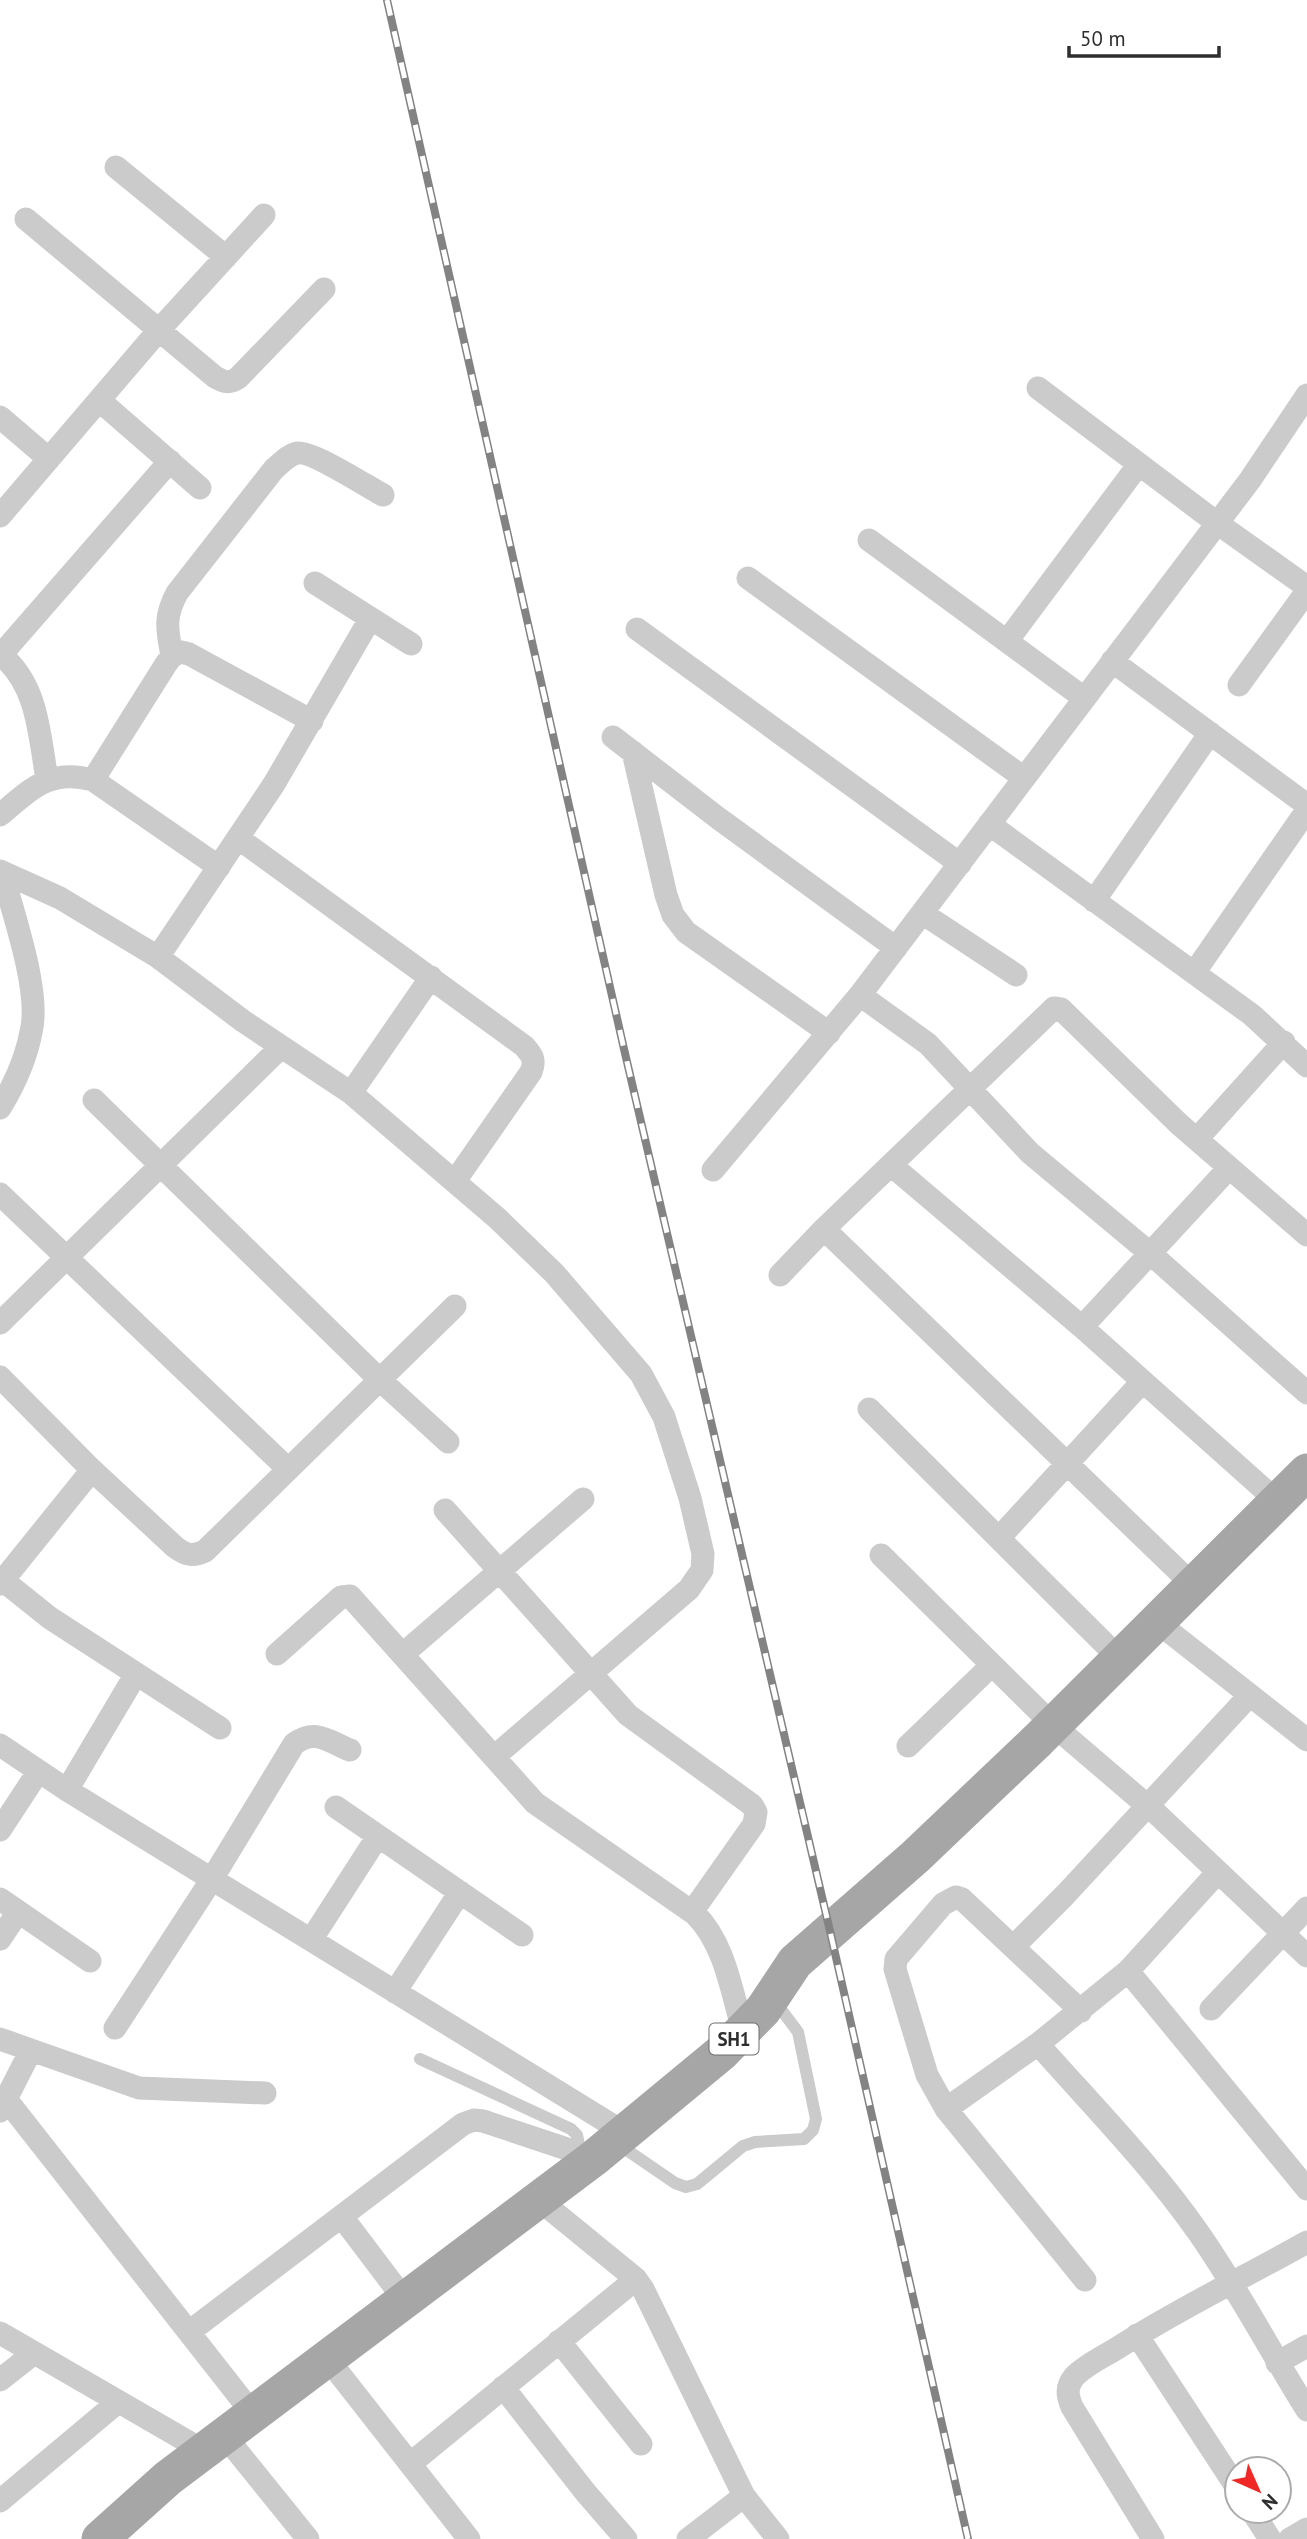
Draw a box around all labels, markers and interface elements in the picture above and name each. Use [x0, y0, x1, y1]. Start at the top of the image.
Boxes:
scale bar [1069, 14, 1220, 58]
text: 50 m [1080, 25, 1126, 52]
road number: SH1 [710, 2024, 758, 2054]
north arrow [1223, 2455, 1293, 2525]
text: N [1257, 2489, 1283, 2515]

